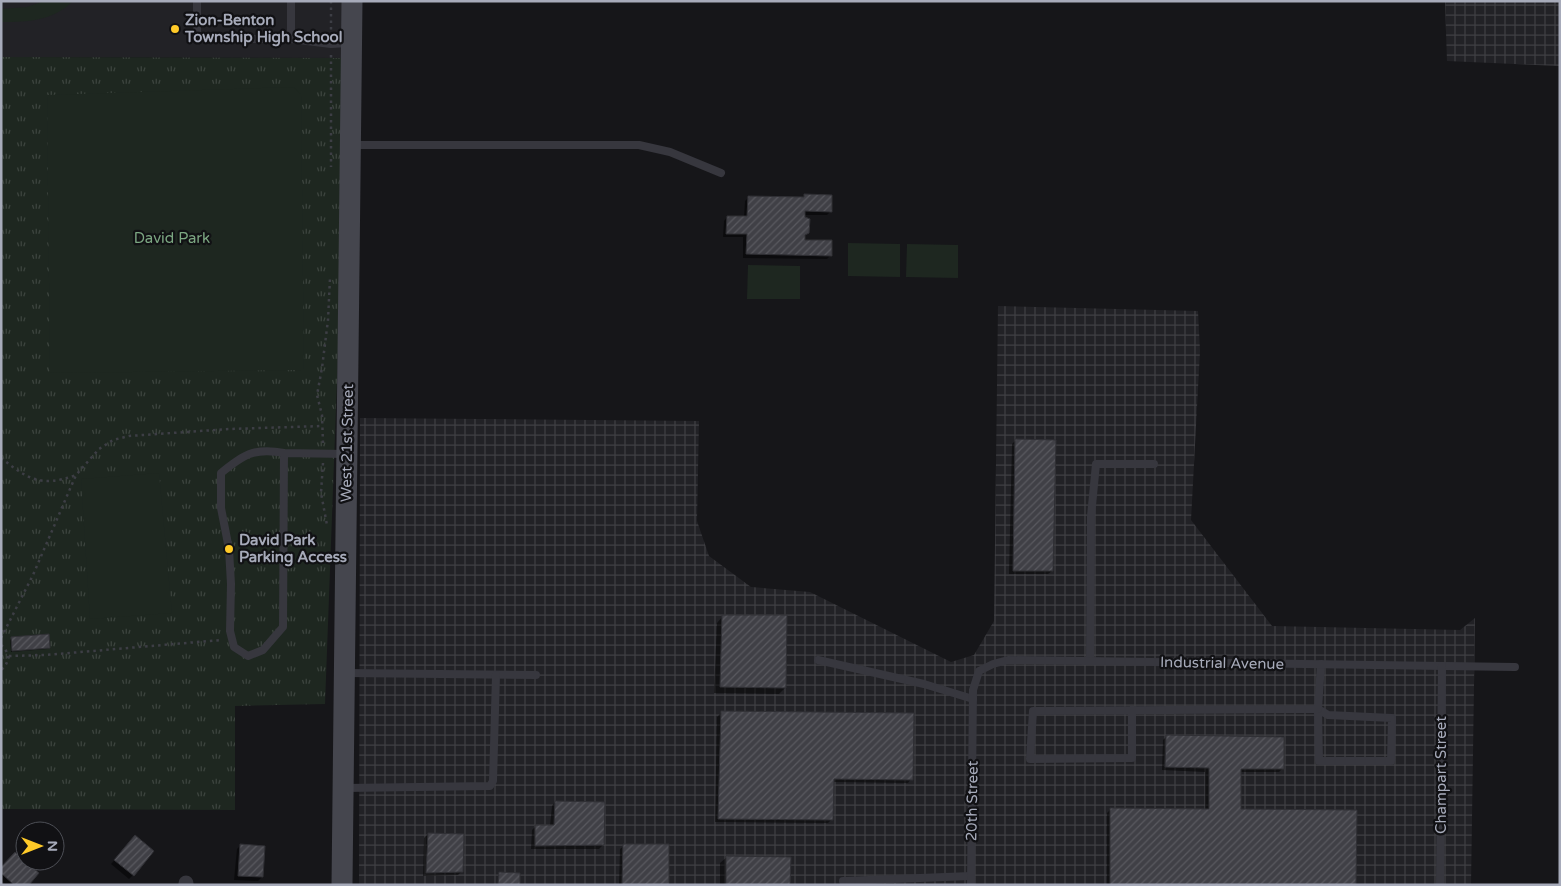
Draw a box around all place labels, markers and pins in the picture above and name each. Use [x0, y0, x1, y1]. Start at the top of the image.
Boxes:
place label: Zion-Benton Township High School [184, 11, 342, 47]
marker: Zion-Benton Township High School [169, 23, 181, 35]
place label: David Park Parking Access [239, 531, 347, 567]
marker: David Park Parking Access [223, 543, 235, 555]

